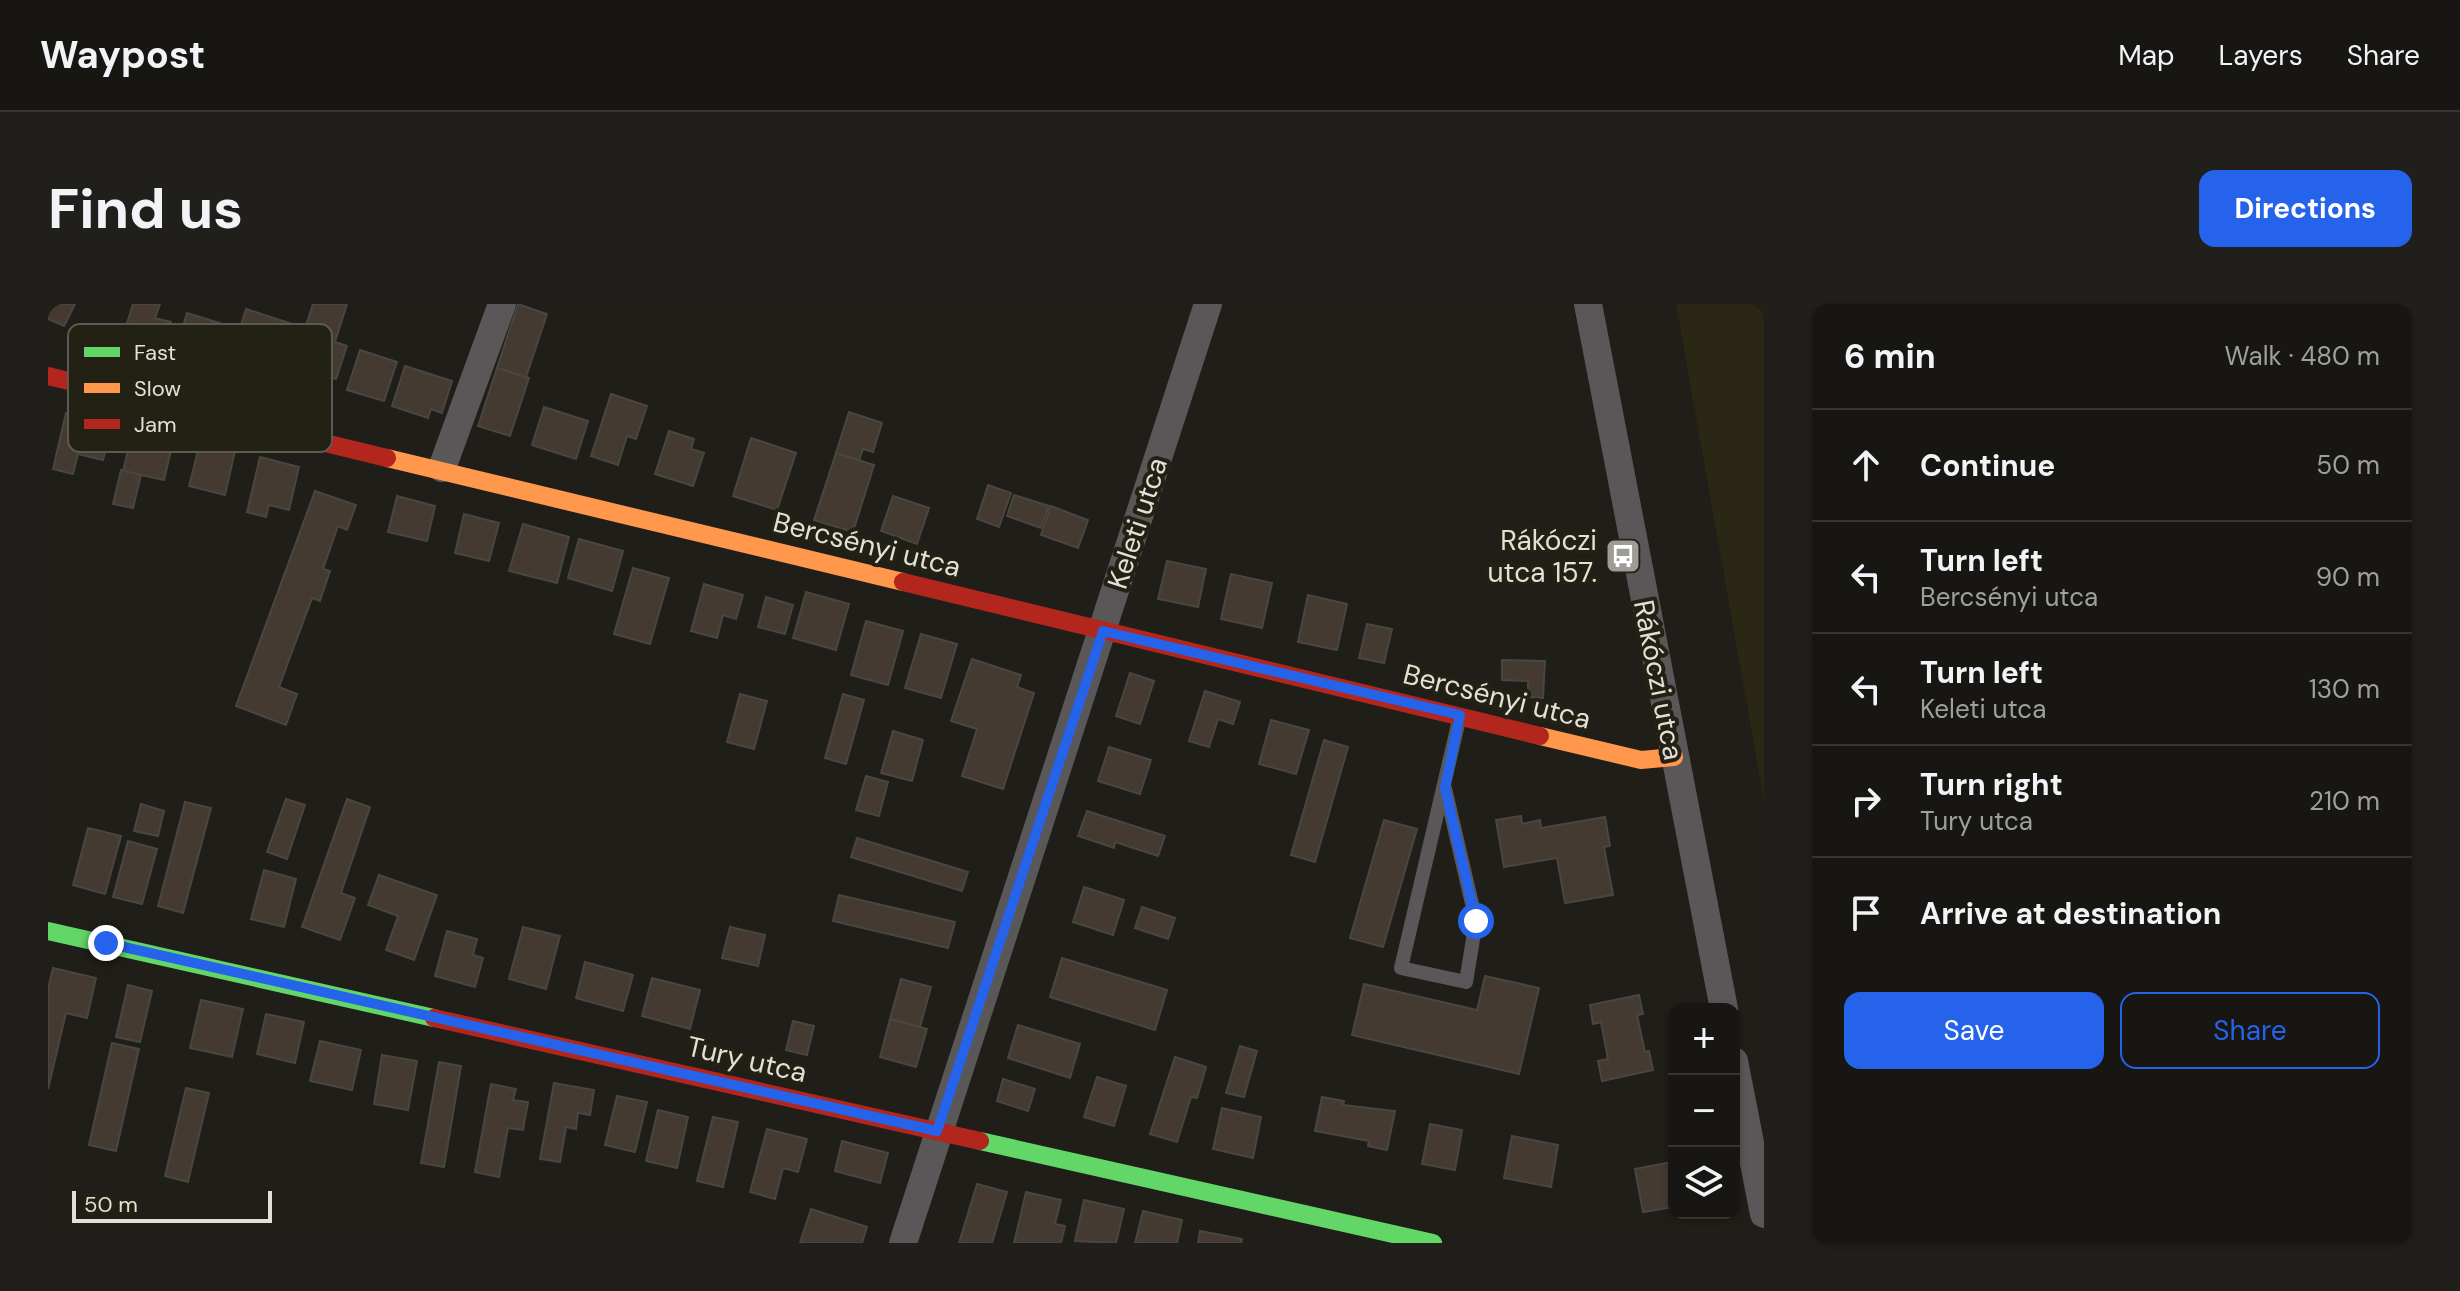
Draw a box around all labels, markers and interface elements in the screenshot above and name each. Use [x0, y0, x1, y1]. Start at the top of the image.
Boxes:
text: Waypost [40, 30, 205, 80]
text: Map [2118, 37, 2175, 74]
text: Layers [2219, 37, 2303, 74]
text: Share [2347, 37, 2420, 74]
button: Directions [2199, 170, 2412, 247]
text: Find us [48, 172, 243, 245]
legend [68, 324, 332, 452]
text: 6 min [1844, 334, 1936, 379]
text: Fast [134, 338, 176, 367]
text: Walk · 480 m [2225, 339, 2380, 373]
text: Slow [134, 374, 181, 403]
text: Jam [134, 410, 177, 439]
icon: ahead [1844, 443, 1888, 487]
text: Continue [1920, 446, 2055, 485]
text: 50 m [2316, 448, 2380, 482]
street label: Keleti utca [1099, 453, 1176, 594]
street label: Bercsényi utca [769, 503, 964, 586]
place label: Rákóczi utca 157. [1488, 522, 1597, 591]
bus stop icon: Rákóczi utca 157. [1604, 537, 1642, 575]
text: Turn left [1920, 541, 2043, 580]
icon: left [1844, 555, 1888, 599]
text: 90 m [2316, 560, 2380, 594]
text: Bercsényi utca [1920, 580, 2098, 614]
street label: Rákóczi utca [1625, 597, 1692, 763]
text: Turn left [1920, 653, 2043, 692]
street label: Bercsényi utca [1399, 655, 1594, 738]
icon: left [1844, 667, 1888, 711]
text: 130 m [2309, 672, 2380, 706]
text: Keleti utca [1920, 692, 2046, 726]
text: Turn right [1920, 765, 2063, 804]
icon: right [1844, 779, 1888, 823]
text: 210 m [2309, 784, 2380, 818]
text: Tury utca [1920, 804, 2033, 838]
icon: arrive [1844, 891, 1888, 935]
text: Arrive at destination [1920, 894, 2221, 933]
route start [1458, 903, 1494, 939]
route end [88, 925, 124, 961]
button: Save [1844, 992, 2104, 1069]
button: Share [2120, 992, 2380, 1069]
map controls [1668, 1003, 1740, 1219]
button: + [1668, 1003, 1740, 1075]
street label: Tury utca [683, 1028, 810, 1091]
button: − [1668, 1075, 1740, 1147]
button: layers [1668, 1147, 1740, 1219]
scale bar [72, 1187, 272, 1223]
text: 50 m [84, 1190, 138, 1219]

